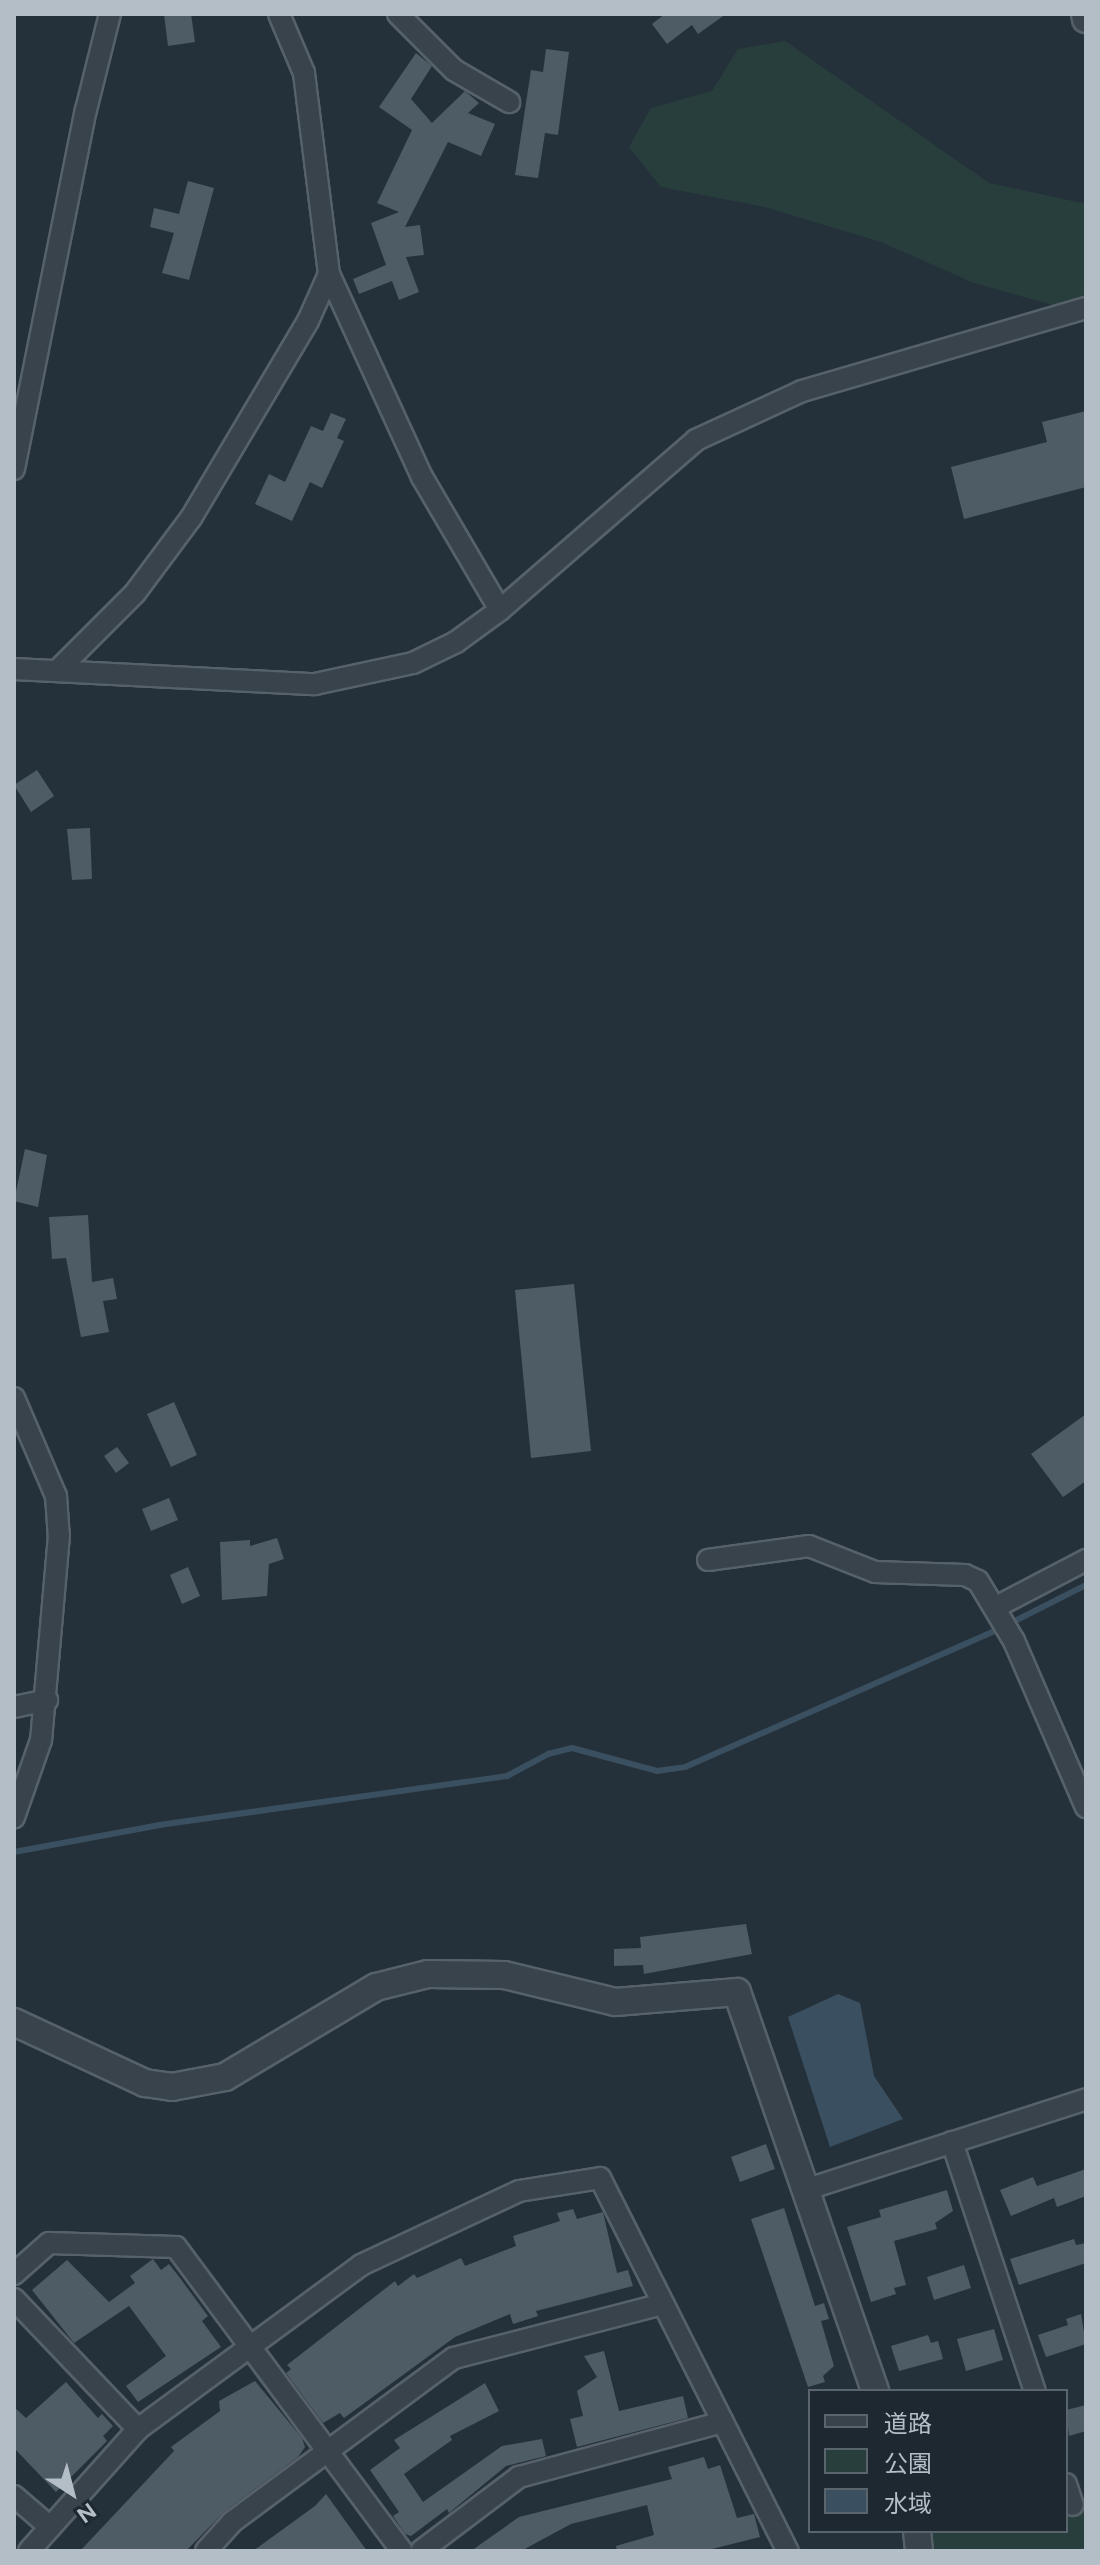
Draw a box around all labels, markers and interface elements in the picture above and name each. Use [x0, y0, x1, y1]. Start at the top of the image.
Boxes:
legend [808, 2389, 1068, 2533]
text: 道路 [884, 2409, 932, 2438]
text: 公園 [884, 2449, 932, 2478]
north arrow [32, 2453, 112, 2533]
text: 水域 [884, 2489, 932, 2518]
text: N [72, 2497, 101, 2529]

